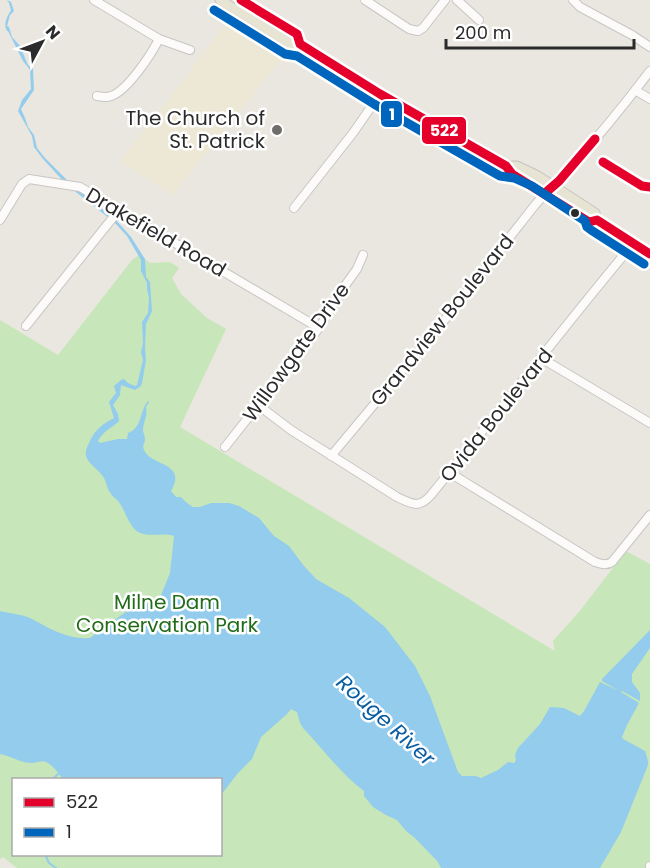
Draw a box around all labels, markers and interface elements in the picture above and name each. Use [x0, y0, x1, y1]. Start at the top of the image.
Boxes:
north arrow [12, 12, 72, 72]
scale bar [446, 12, 634, 50]
text: N [40, 20, 66, 45]
text: 200 m [455, 20, 511, 45]
line badge: 1 [380, 100, 403, 128]
text: 1 [389, 103, 395, 126]
place label: The Church of St. Patrick [125, 104, 266, 155]
line badge: 522 [421, 116, 467, 145]
text: 522 [430, 119, 458, 142]
marker: The Church of St. Patrick [270, 123, 284, 137]
street label: Drakefield Road [81, 181, 231, 283]
unlabelled marker [569, 207, 581, 219]
street label: Grandview Boulevard [364, 228, 520, 412]
street label: Willowgate Drive [236, 277, 356, 427]
street label: Ovida Boulevard [433, 342, 559, 488]
park label: Milne Dam Conservation Park [76, 588, 259, 639]
water label: Rouge River [330, 668, 443, 773]
legend [12, 778, 222, 856]
text: 522 [66, 789, 98, 814]
text: 1 [66, 819, 72, 844]

